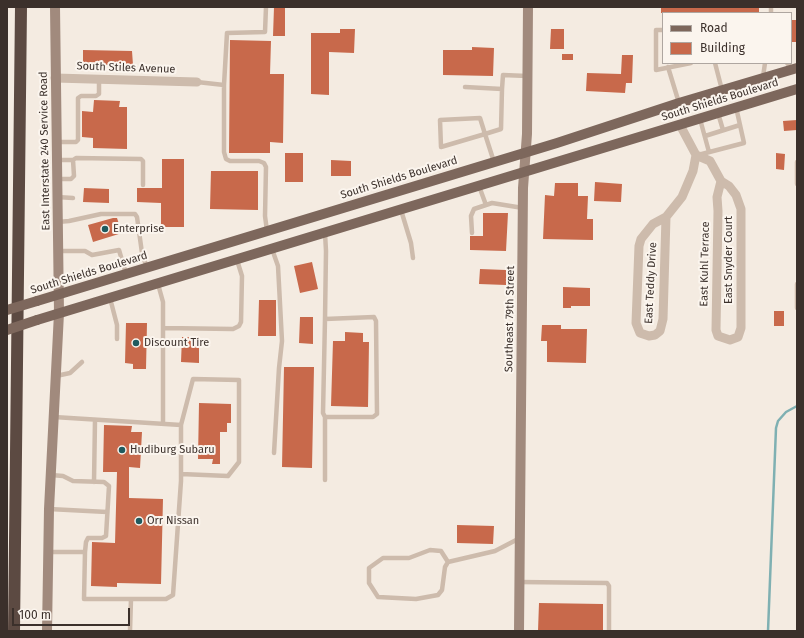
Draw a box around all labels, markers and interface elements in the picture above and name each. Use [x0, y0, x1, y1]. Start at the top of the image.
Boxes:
legend [662, 12, 792, 64]
text: Road [700, 21, 728, 35]
text: Building [700, 41, 745, 55]
street label: South Stiles Avenue [76, 60, 176, 76]
street label: East Interstate 240 Service Road [37, 71, 53, 231]
street label: South Shields Boulevard [660, 76, 780, 124]
street label: South Shields Boulevard [339, 154, 459, 202]
street label: East Snyder Court [722, 216, 736, 304]
street label: East Kuhl Terrace [698, 221, 712, 307]
place label: Enterprise [113, 222, 164, 236]
marker: Enterprise [100, 224, 110, 234]
street label: East Teddy Drive [642, 242, 660, 324]
street label: South Shields Boulevard [29, 249, 149, 297]
street label: Southeast 79th Street [502, 266, 518, 372]
place label: Discount Tire [144, 336, 209, 350]
marker: Discount Tire [131, 338, 141, 348]
place label: Hudiburg Subaru [130, 443, 215, 457]
marker: Hudiburg Subaru [117, 445, 127, 455]
place label: Orr Nissan [147, 514, 199, 528]
marker: Orr Nissan [134, 516, 144, 526]
scale bar [14, 600, 132, 626]
text: 100 m [19, 608, 51, 622]

